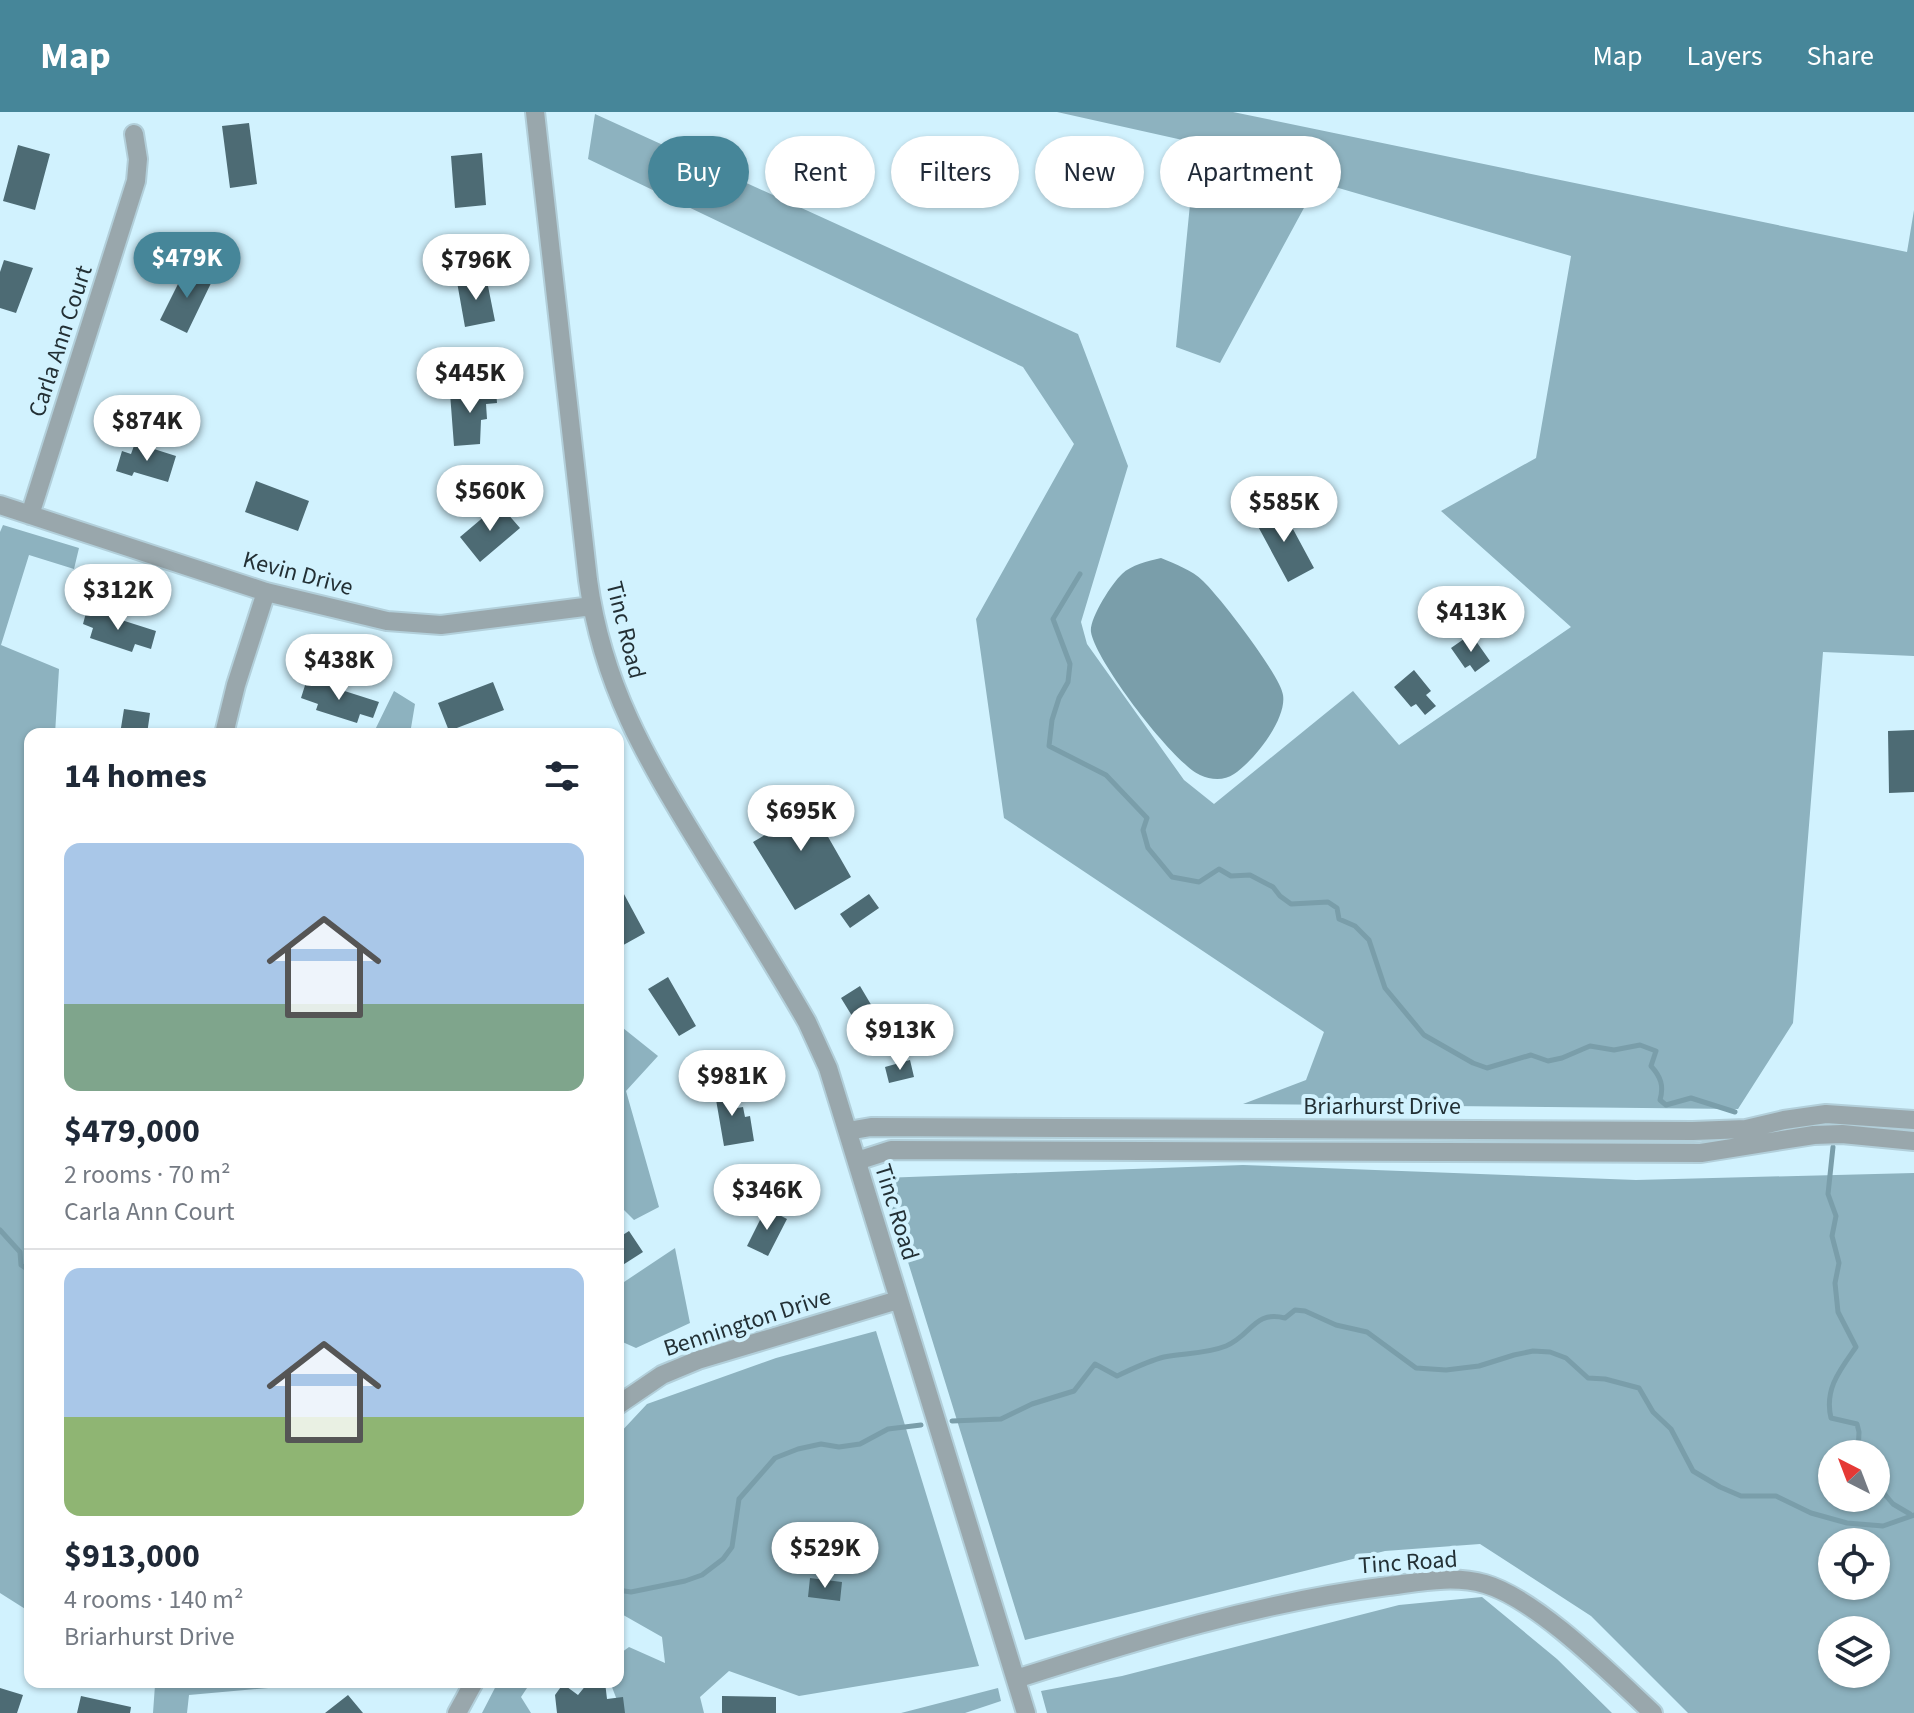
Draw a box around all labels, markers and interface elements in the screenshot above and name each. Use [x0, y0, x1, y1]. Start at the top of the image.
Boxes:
text: Map [40, 29, 111, 83]
text: Map [1592, 36, 1642, 76]
text: Layers [1686, 36, 1762, 76]
text: Share [1806, 36, 1874, 76]
chip: Buy [648, 136, 749, 208]
chip: Rent [765, 136, 875, 208]
chip: Filters [891, 136, 1019, 208]
chip: New [1035, 136, 1144, 208]
chip: Apartment [1160, 136, 1341, 208]
pin: $479K [131, 232, 243, 300]
pin: $796K [420, 234, 532, 302]
text: $479K [152, 239, 222, 276]
text: $796K [441, 241, 511, 278]
street label: Carla Ann Court [20, 261, 101, 421]
pin: $445K [414, 347, 526, 415]
text: $445K [435, 354, 505, 391]
pin: $874K [91, 395, 203, 463]
text: $874K [112, 402, 182, 439]
pin: $560K [434, 465, 546, 533]
text: $560K [455, 472, 525, 509]
pin: $585K [1228, 476, 1340, 544]
text: $585K [1249, 483, 1319, 520]
street label: Kevin Drive [239, 542, 357, 605]
pin: $312K [62, 564, 174, 632]
text: $312K [83, 571, 153, 608]
street label: Tinc Road [597, 578, 654, 682]
pin: $413K [1415, 586, 1527, 654]
text: $413K [1436, 593, 1506, 630]
pin: $438K [283, 634, 395, 702]
text: $438K [304, 641, 374, 678]
text: 14 homes [64, 752, 207, 801]
icon: filters [540, 754, 584, 798]
pin: $695K [745, 785, 857, 853]
text: $695K [766, 792, 836, 829]
icon: home [252, 895, 396, 1039]
pin: $913K [844, 1004, 956, 1072]
text: $913K [865, 1011, 935, 1048]
pin: $981K [676, 1050, 788, 1118]
text: $981K [697, 1057, 767, 1094]
street label: Briarhurst Drive [1303, 1089, 1461, 1124]
text: $479,000 [64, 1107, 200, 1156]
text: 2 rooms · 70 m² [64, 1156, 231, 1193]
street label: Tinc Road [865, 1160, 928, 1265]
pin: $346K [711, 1164, 823, 1232]
text: $346K [732, 1171, 802, 1208]
text: Carla Ann Court [64, 1193, 235, 1230]
street label: Bennington Drive [659, 1279, 835, 1366]
icon: home [252, 1320, 396, 1464]
north arrow [1818, 1440, 1890, 1512]
map controls [1818, 1440, 1890, 1688]
pin: $529K [769, 1522, 881, 1590]
button: locate [1818, 1528, 1890, 1600]
text: $529K [790, 1529, 860, 1566]
text: $913,000 [64, 1532, 200, 1581]
street label: Tinc Road [1357, 1542, 1459, 1583]
text: 4 rooms · 140 m² [64, 1581, 243, 1618]
button: layers [1818, 1616, 1890, 1688]
text: Briarhurst Drive [64, 1618, 235, 1655]

